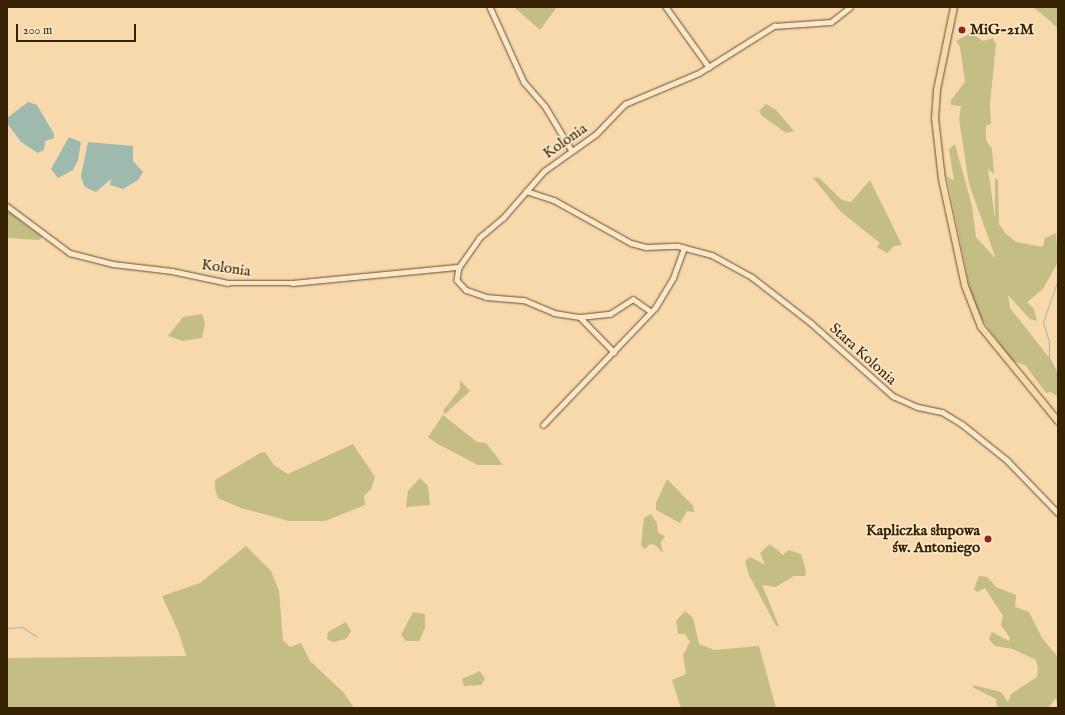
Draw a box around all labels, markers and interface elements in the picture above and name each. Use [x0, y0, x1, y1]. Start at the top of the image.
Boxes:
scale bar [18, 16, 138, 42]
place label: MiG-21M [970, 21, 1034, 39]
text: 200 m [23, 23, 52, 38]
marker: MiG-21M [957, 25, 967, 35]
street label: Kolonia [540, 119, 590, 163]
street label: Kolonia [200, 256, 252, 280]
street label: Stara Kolonia [826, 319, 900, 389]
place label: Kapliczka słupowa św. Antoniego [866, 521, 980, 556]
marker: Kapliczka słupowa św. Antoniego [983, 534, 993, 544]

